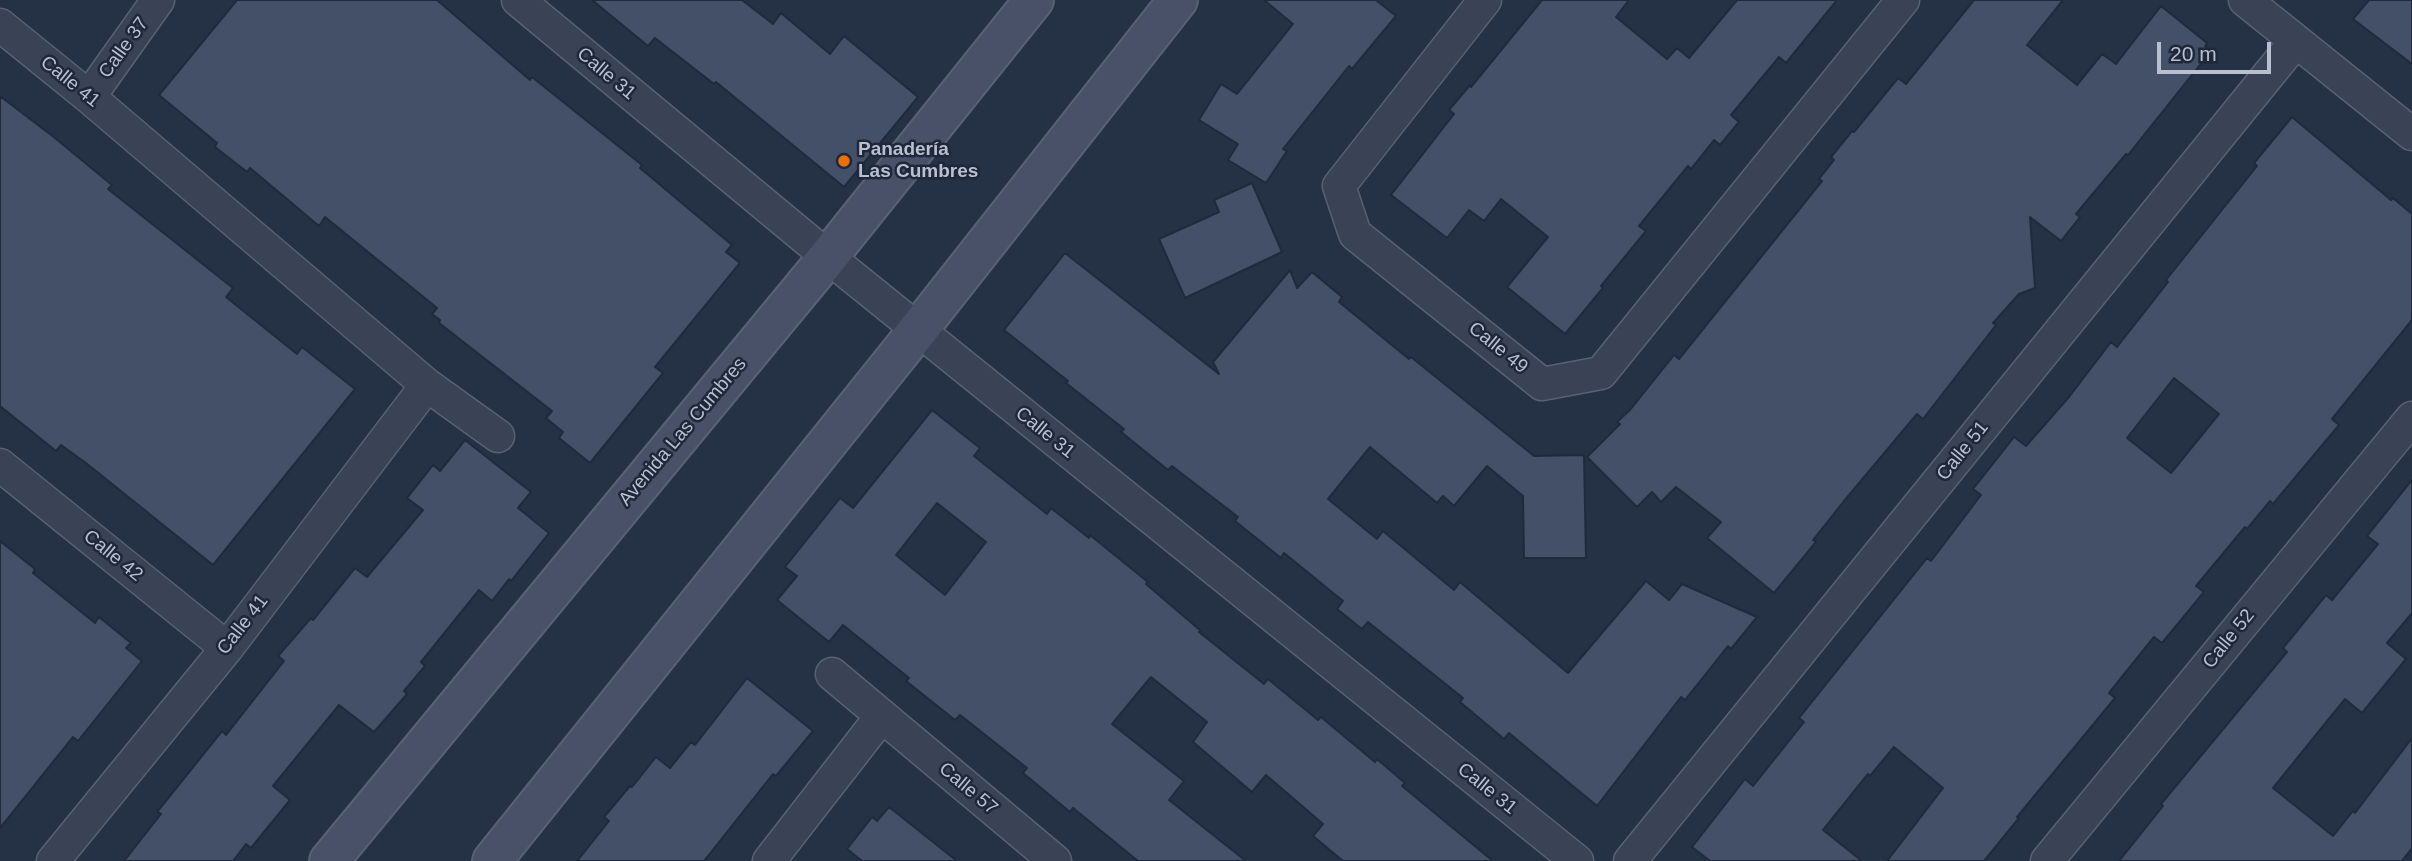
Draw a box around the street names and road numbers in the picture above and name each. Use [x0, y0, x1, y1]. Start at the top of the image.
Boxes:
street label: Calle 37 [94, 13, 154, 83]
street label: Calle 31 [572, 43, 640, 105]
street label: Calle 41 [36, 51, 104, 113]
street label: Calle 49 [1464, 317, 1532, 379]
street label: Avenida Las Cumbres [614, 353, 752, 511]
street label: Calle 31 [1011, 402, 1079, 464]
street label: Calle 51 [1932, 417, 1994, 485]
street label: Calle 42 [79, 525, 147, 587]
street label: Calle 41 [213, 591, 273, 659]
street label: Calle 52 [2198, 605, 2260, 673]
street label: Calle 57 [934, 758, 1002, 820]
street label: Calle 31 [1453, 758, 1521, 820]

